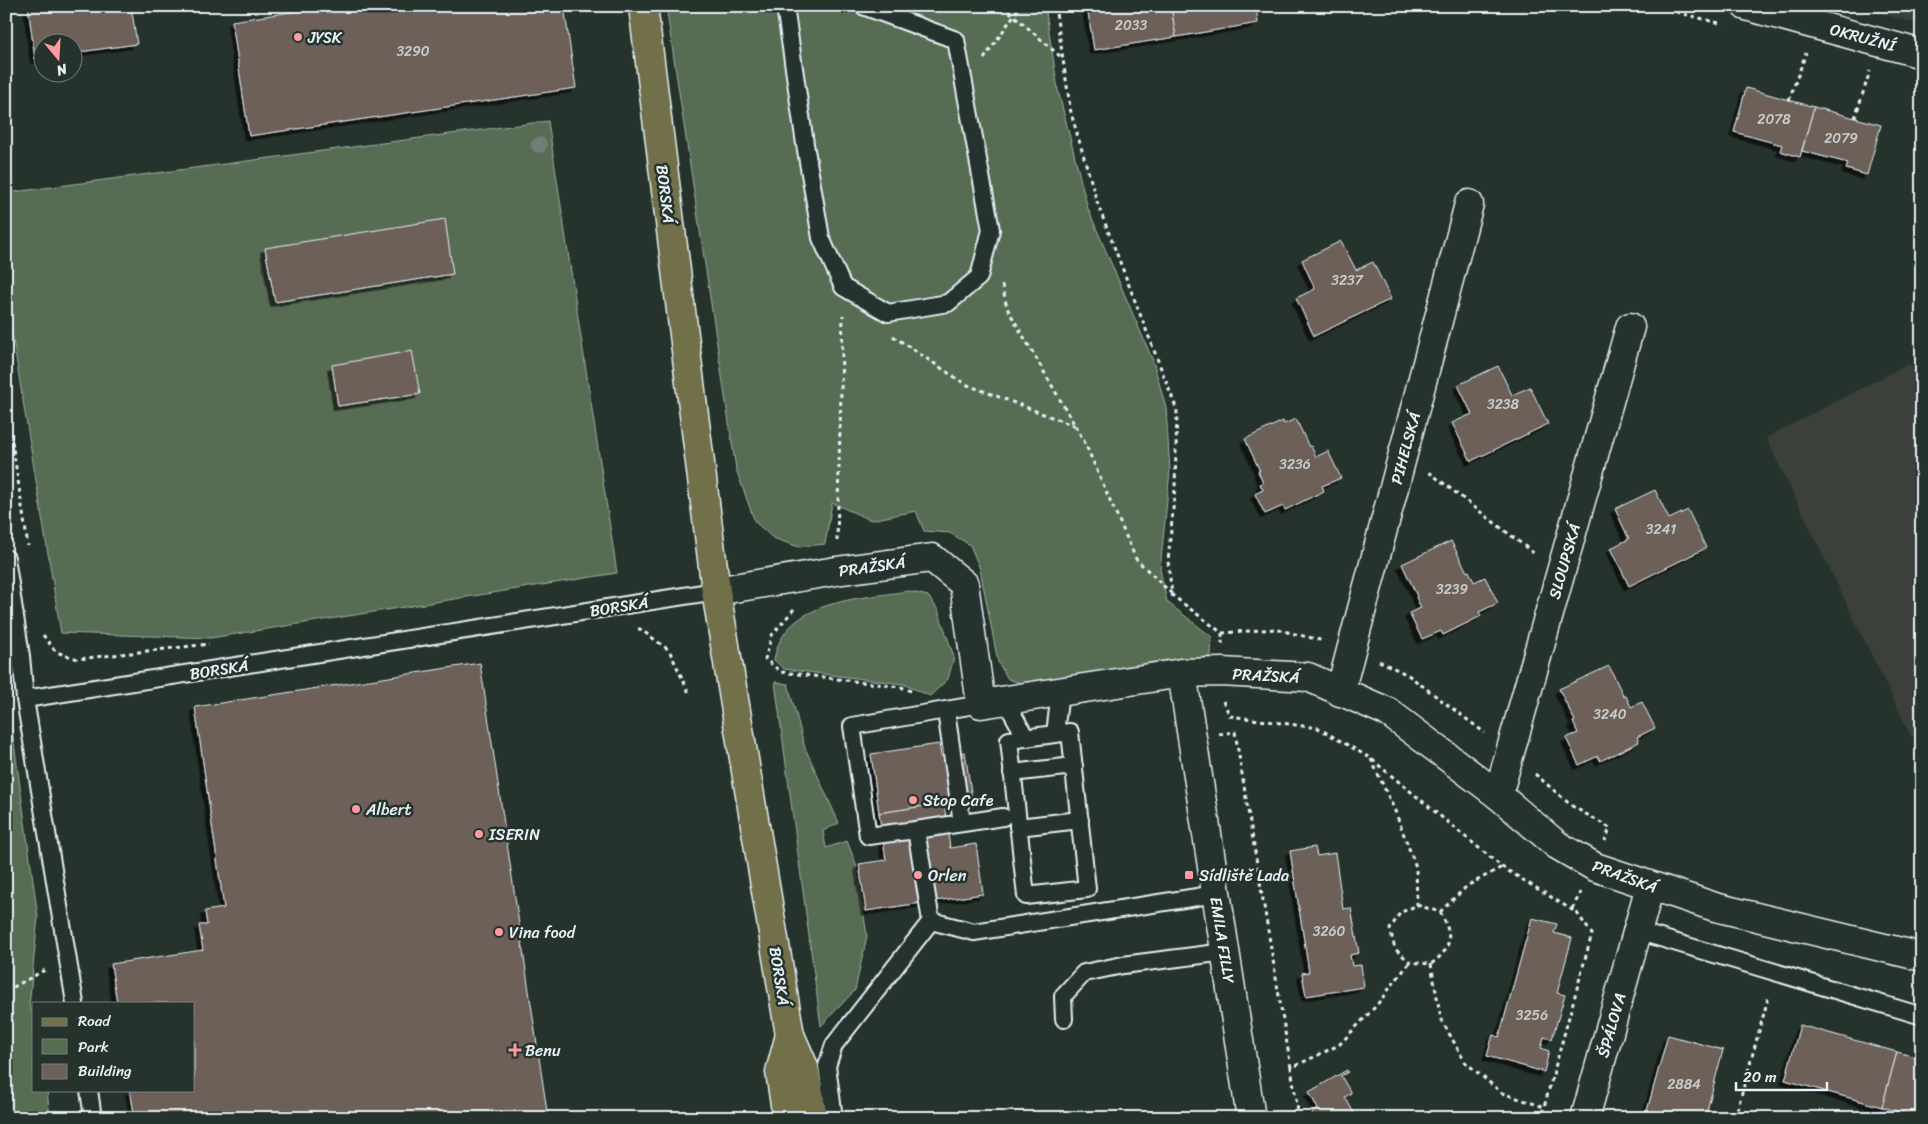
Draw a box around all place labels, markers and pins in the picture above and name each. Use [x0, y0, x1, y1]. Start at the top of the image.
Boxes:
place label: JYSK [307, 23, 343, 52]
marker: JYSK [292, 31, 304, 43]
place label: Stop Cafe [923, 786, 994, 815]
marker: Stop Cafe [907, 794, 919, 806]
place label: Albert [365, 795, 411, 824]
marker: Albert [350, 803, 362, 815]
place label: ISERIN [488, 820, 540, 849]
marker: ISERIN [473, 828, 485, 840]
place label: Orlen [928, 861, 967, 890]
place label: Sídliště Lada [1199, 861, 1289, 890]
marker: Orlen [912, 869, 924, 881]
marker: Sídliště Lada [1183, 869, 1195, 881]
place label: Vina food [509, 918, 577, 947]
marker: Vina food [493, 926, 505, 938]
place label: Benu [525, 1036, 561, 1065]
marker: Benu [509, 1044, 521, 1056]

